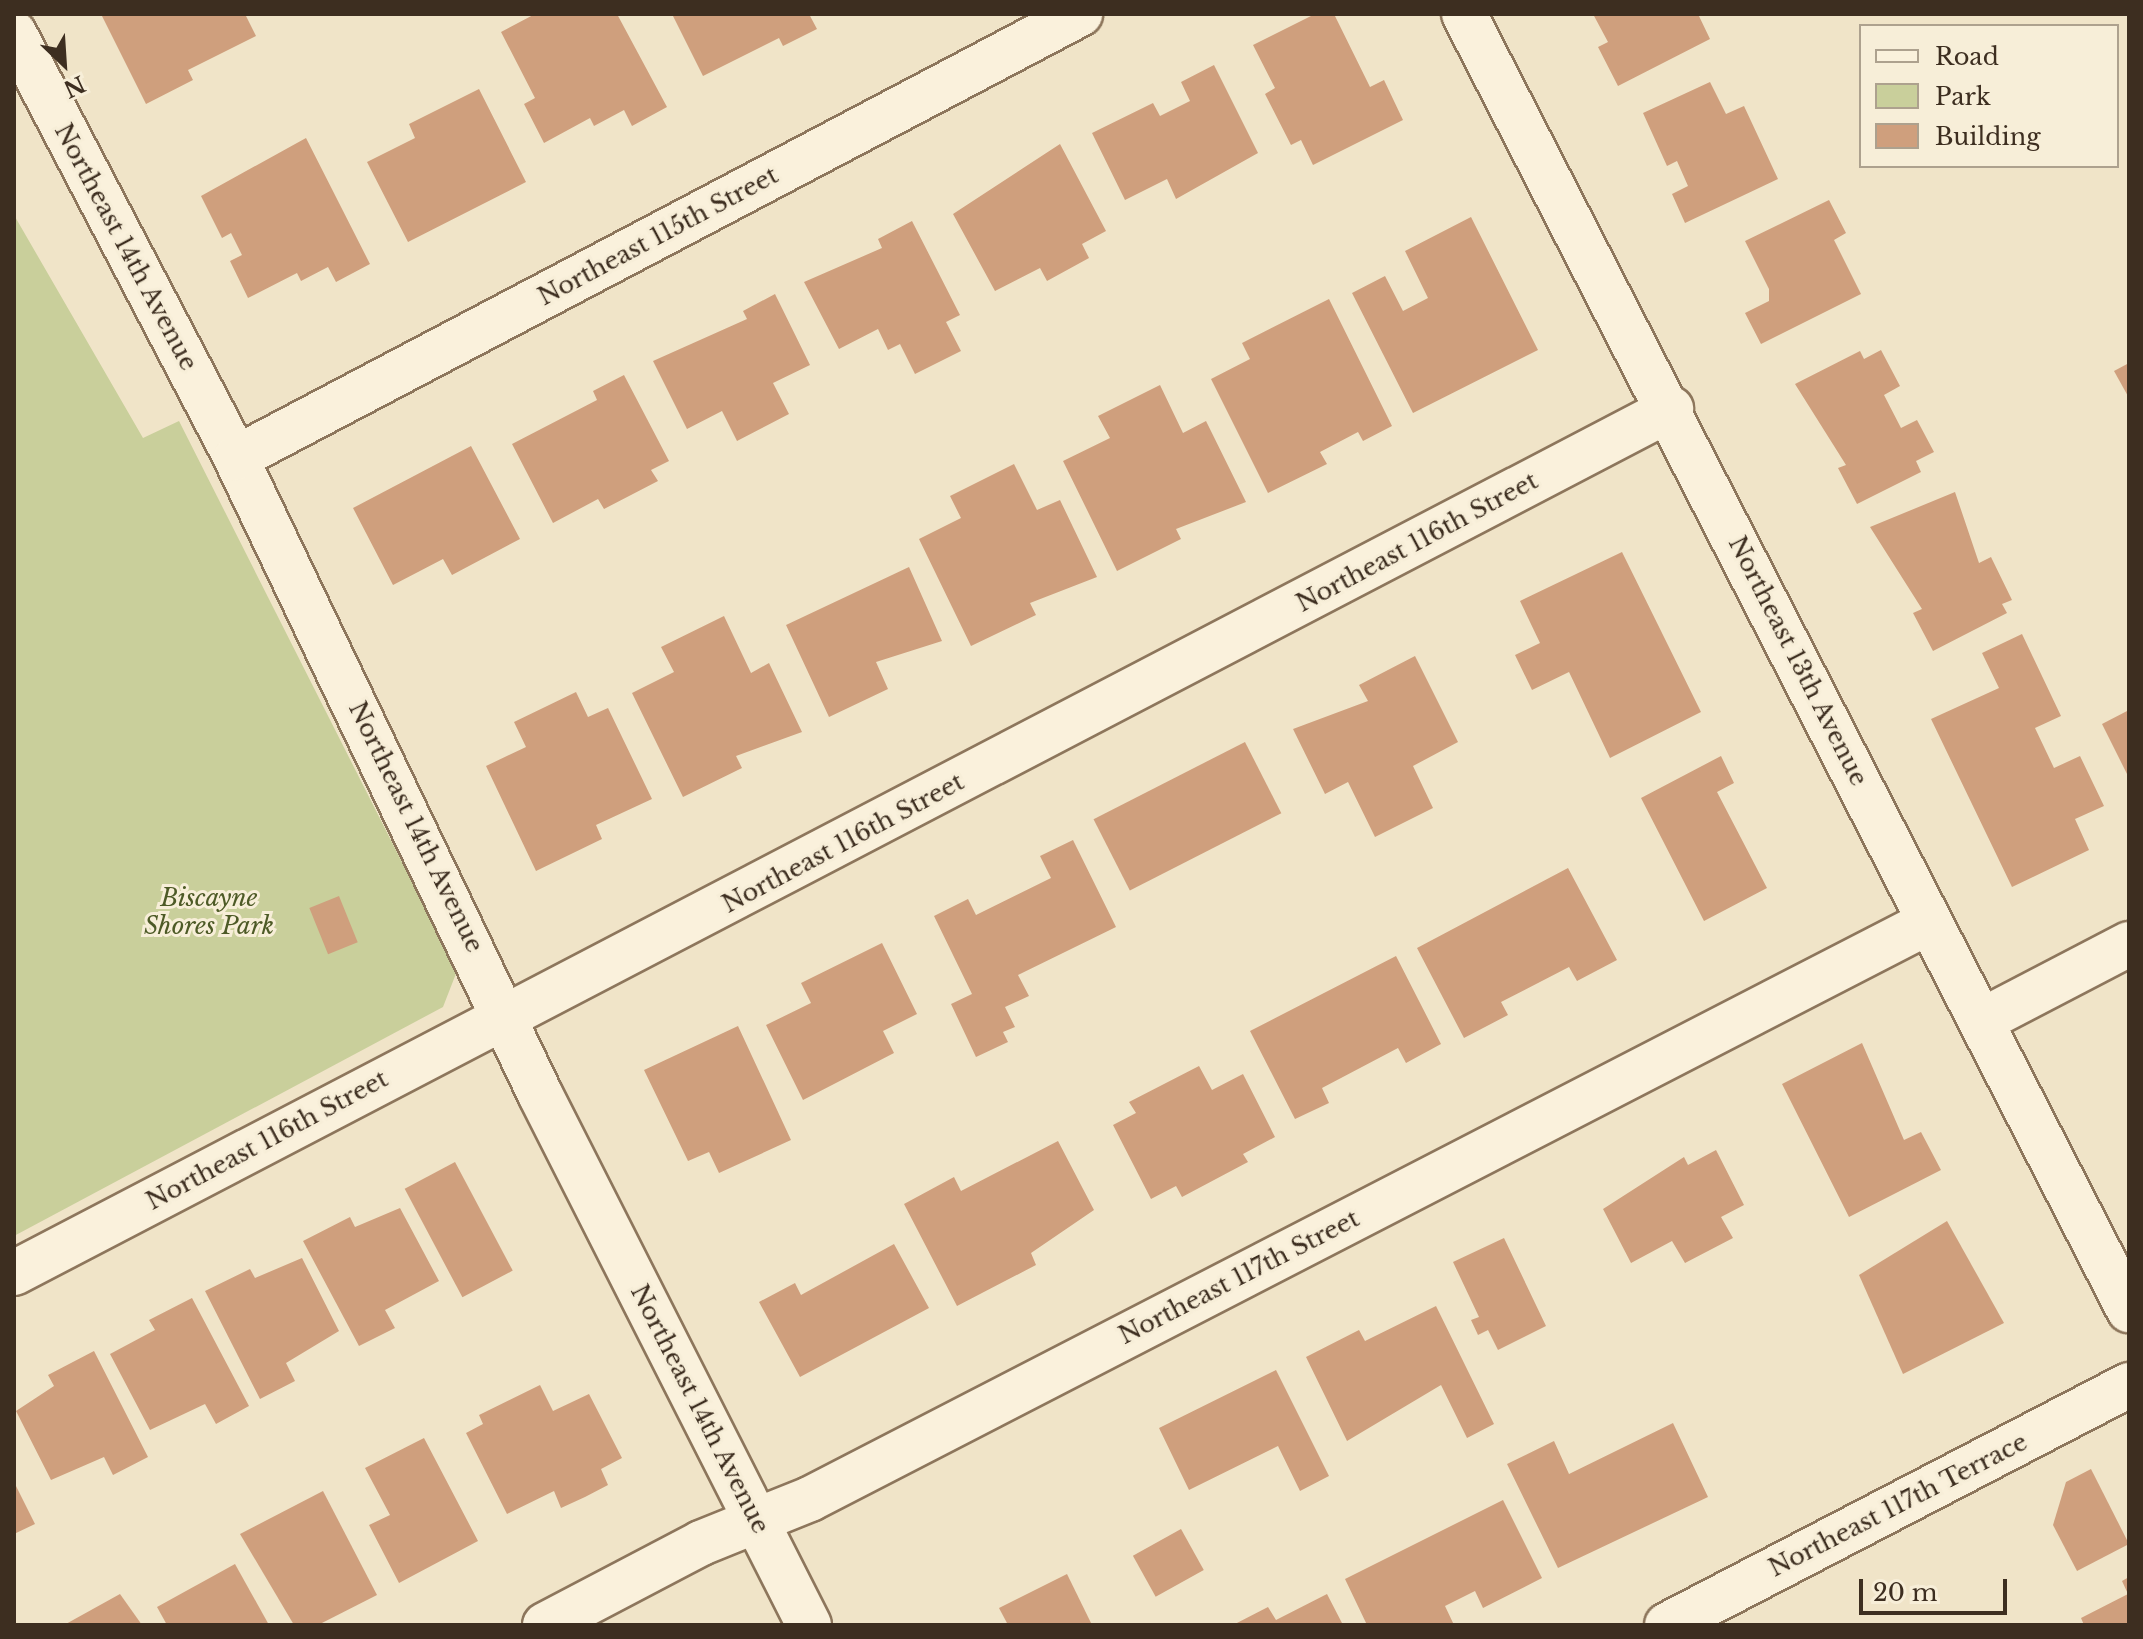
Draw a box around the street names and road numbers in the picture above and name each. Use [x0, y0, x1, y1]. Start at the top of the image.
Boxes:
street label: Northeast 14th Avenue [48, 118, 204, 376]
street label: Northeast 115th Street [533, 161, 783, 311]
street label: Northeast 116th Street [1291, 466, 1543, 618]
street label: Northeast 13th Avenue [1722, 531, 1874, 791]
street label: Northeast 14th Avenue [343, 697, 489, 957]
street label: Northeast 116th Street [717, 767, 969, 919]
street label: Northeast 116th Street [141, 1064, 393, 1216]
street label: Northeast 117th Street [1114, 1204, 1364, 1350]
street label: Northeast 14th Avenue [624, 1279, 776, 1539]
street label: Northeast 117th Terrace [1764, 1427, 2032, 1583]

